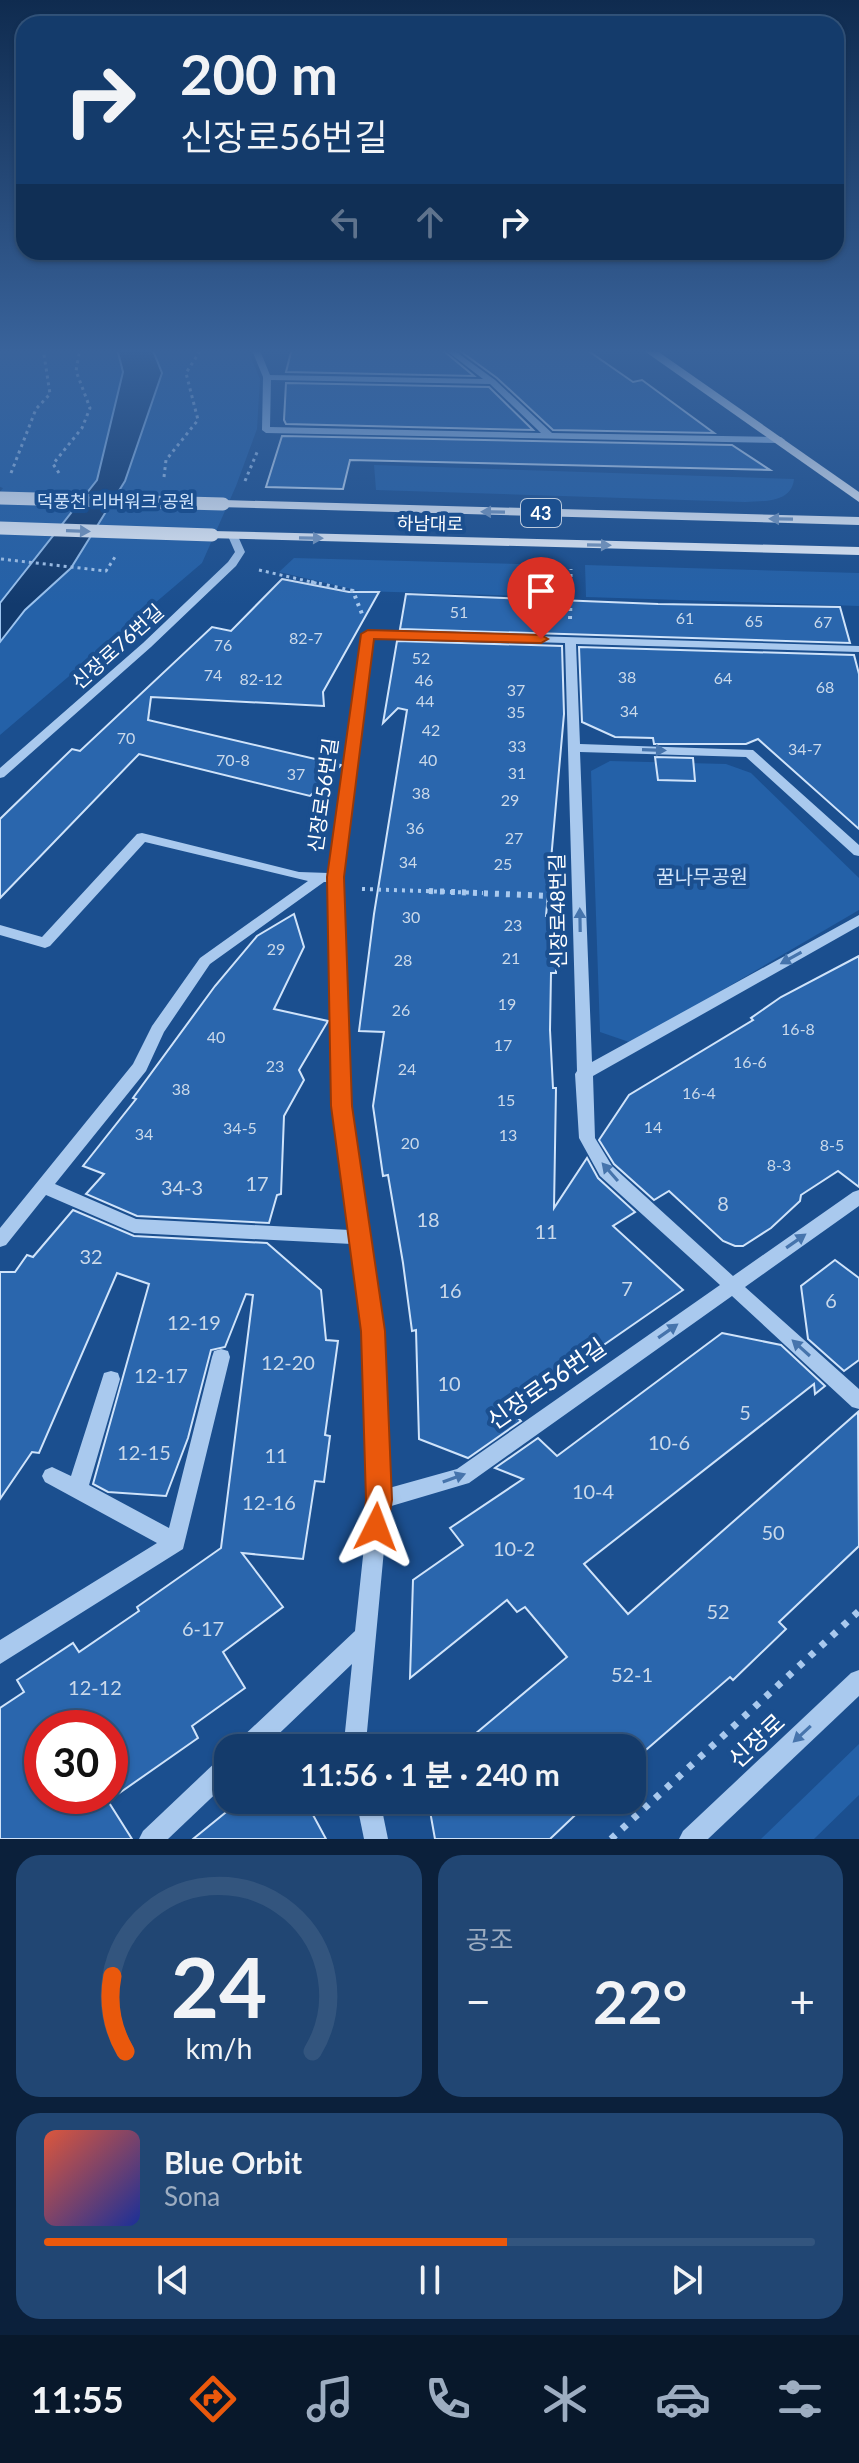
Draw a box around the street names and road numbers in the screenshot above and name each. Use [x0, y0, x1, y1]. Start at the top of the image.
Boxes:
road number: 43 [521, 499, 561, 527]
street label: 하남대로 [397, 511, 463, 535]
street label: 신장로76번길 [66, 599, 168, 693]
street label: 신장로56번길 [302, 736, 342, 854]
street label: 신장로48번길 [544, 853, 570, 969]
street label: 신장로56번길 [481, 1331, 611, 1435]
street label: 신장로 [722, 1707, 790, 1773]

